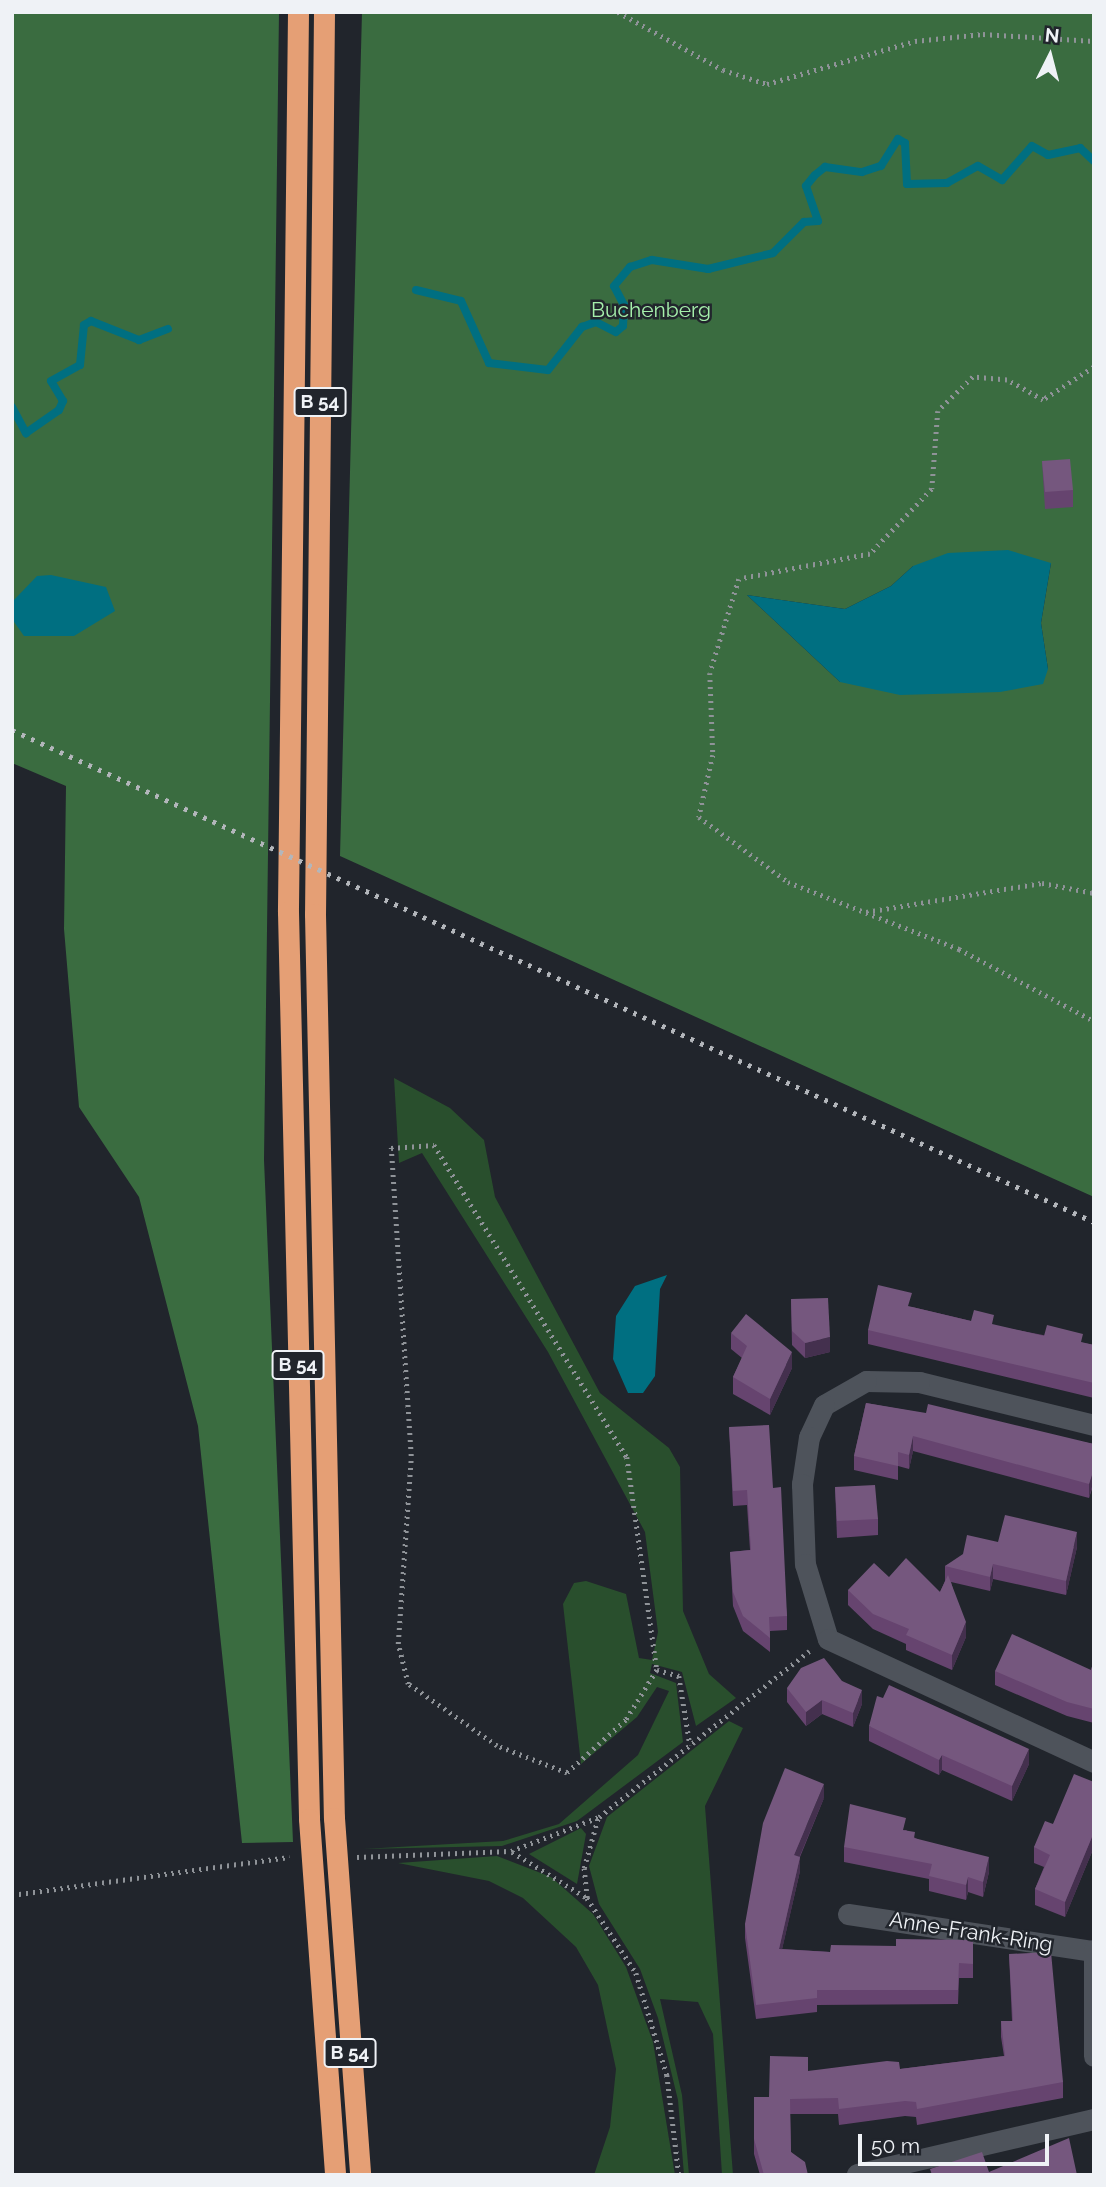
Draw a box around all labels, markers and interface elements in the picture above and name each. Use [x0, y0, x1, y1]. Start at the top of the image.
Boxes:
north arrow [1015, 21, 1085, 91]
text: N [1044, 23, 1061, 47]
park label: Buchenberg [591, 297, 711, 323]
road number: B 54 [292, 386, 348, 418]
road number: B 54 [270, 1350, 326, 1380]
street label: Anne-Frank-Ring [888, 1907, 1054, 1957]
road number: B 54 [322, 2038, 378, 2068]
scale bar [861, 2120, 1052, 2164]
text: 50 m [871, 2133, 920, 2158]

